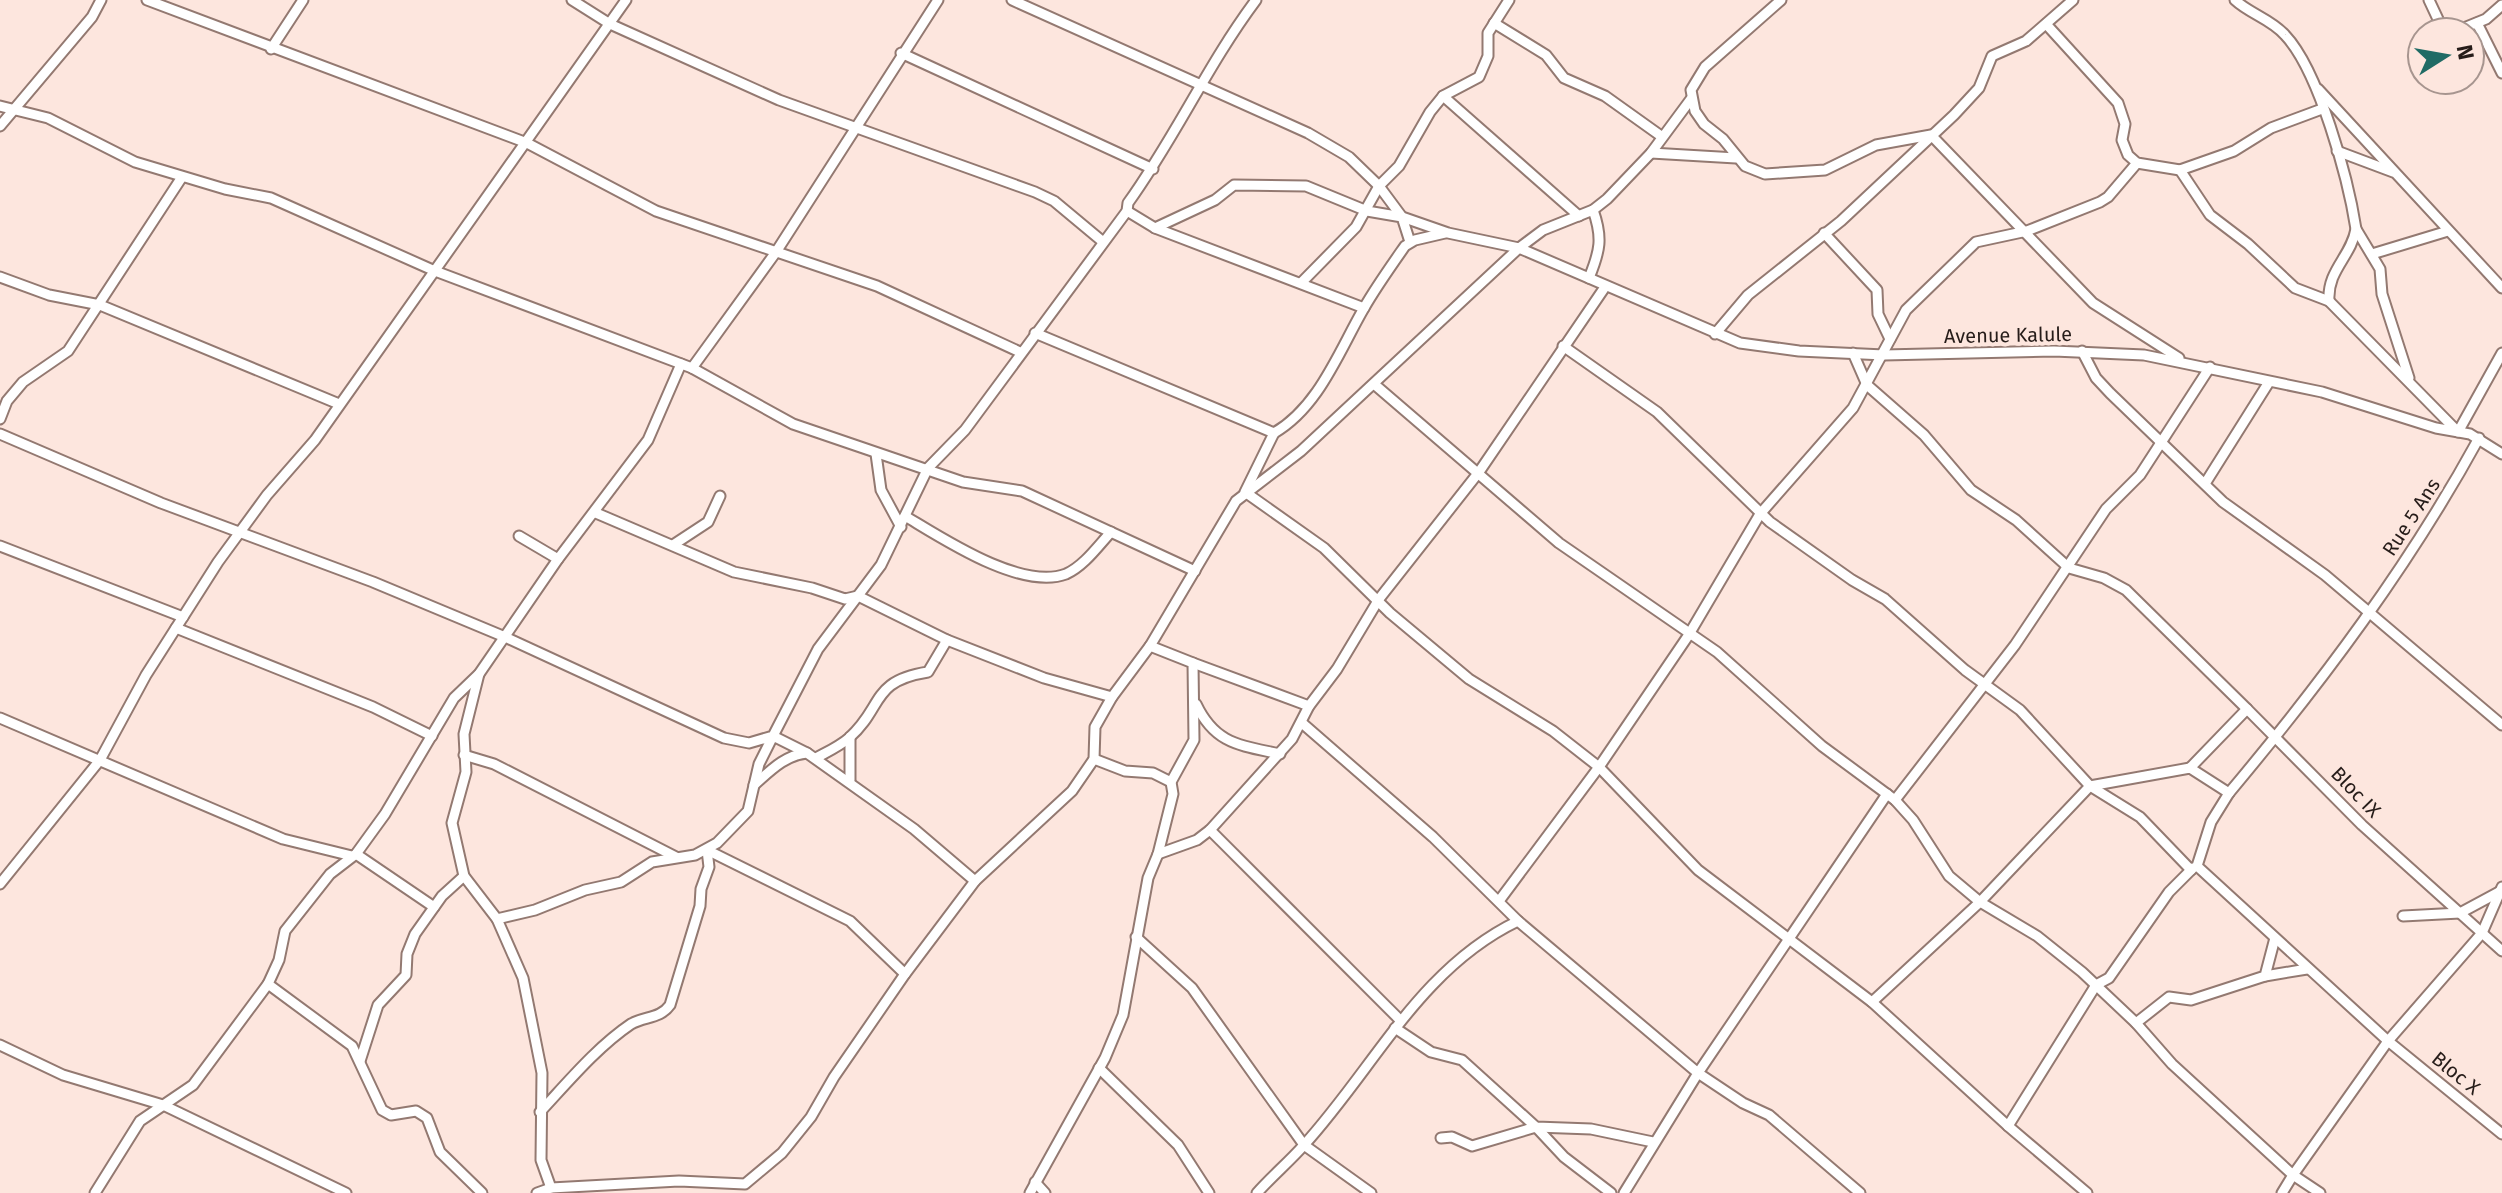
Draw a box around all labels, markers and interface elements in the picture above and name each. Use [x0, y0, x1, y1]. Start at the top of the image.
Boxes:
north arrow [2406, 16, 2486, 96]
text: N [2450, 43, 2480, 62]
street label: Avenue Kalule [1944, 322, 2072, 348]
street label: Rue 5 Ans [2377, 474, 2445, 560]
street label: Bloc IX [2326, 762, 2386, 822]
street label: Bloc X [2427, 1046, 2485, 1100]

